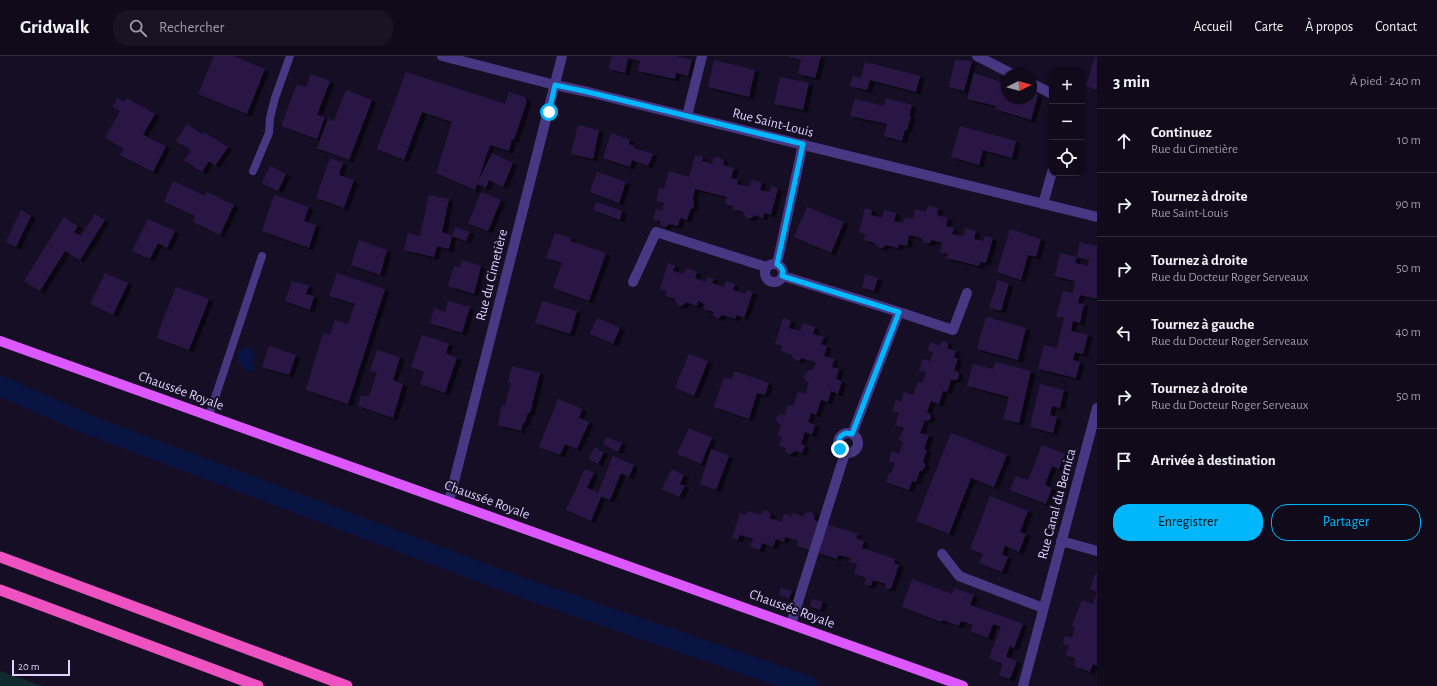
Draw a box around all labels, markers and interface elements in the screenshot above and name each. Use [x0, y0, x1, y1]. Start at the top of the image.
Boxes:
search box [113, 10, 393, 46]
icon: search [127, 17, 149, 39]
text: Gridwalk [20, 18, 89, 37]
text: Rechercher [159, 20, 224, 35]
text: Accueil [1193, 20, 1232, 34]
text: Carte [1254, 20, 1283, 34]
text: À propos [1305, 20, 1353, 34]
text: Contact [1375, 20, 1417, 34]
north arrow [1001, 68, 1037, 104]
map controls [1049, 68, 1085, 176]
button: + [1049, 68, 1085, 104]
text: 3 min [1113, 73, 1150, 90]
text: À pied · 240 m [1350, 75, 1421, 88]
route start [540, 103, 558, 121]
button: − [1049, 104, 1085, 140]
street label: Rue Saint-Louis [731, 106, 815, 140]
text: Continuez [1151, 125, 1212, 140]
icon: ahead [1113, 130, 1135, 152]
text: 10 m [1397, 134, 1421, 147]
button: locate [1049, 140, 1085, 176]
text: Rue du Cimetière [1151, 143, 1238, 156]
text: Tournez à droite [1151, 189, 1248, 204]
icon: right [1113, 194, 1135, 216]
text: 90 m [1395, 198, 1421, 211]
text: Rue Saint-Louis [1151, 207, 1228, 220]
street label: Rue du Cimetière [474, 228, 510, 322]
text: Tournez à droite [1151, 253, 1248, 268]
icon: right [1113, 258, 1135, 280]
text: 50 m [1396, 262, 1421, 275]
text: Rue du Docteur Roger Serveaux [1151, 271, 1308, 284]
text: Tournez à gauche [1151, 317, 1254, 332]
icon: left [1113, 322, 1135, 344]
text: 40 m [1395, 326, 1421, 339]
text: Rue du Docteur Roger Serveaux [1151, 335, 1308, 348]
street label: Chaussée Royale [136, 369, 226, 413]
text: Tournez à droite [1151, 381, 1248, 396]
icon: right [1113, 386, 1135, 408]
text: 50 m [1396, 390, 1421, 403]
text: Rue du Docteur Roger Serveaux [1151, 399, 1308, 412]
route end [831, 440, 849, 458]
street label: Rue Canal du Bernica [1036, 447, 1079, 561]
icon: arrive [1113, 450, 1135, 472]
text: Arrivée à destination [1151, 453, 1276, 468]
street label: Chaussée Royale [442, 478, 532, 522]
button: Enregistrer [1113, 504, 1263, 541]
button: Partager [1271, 504, 1421, 541]
street label: Chaussée Royale [747, 587, 837, 631]
scale bar [12, 658, 70, 677]
text: 20 m [18, 661, 39, 672]

